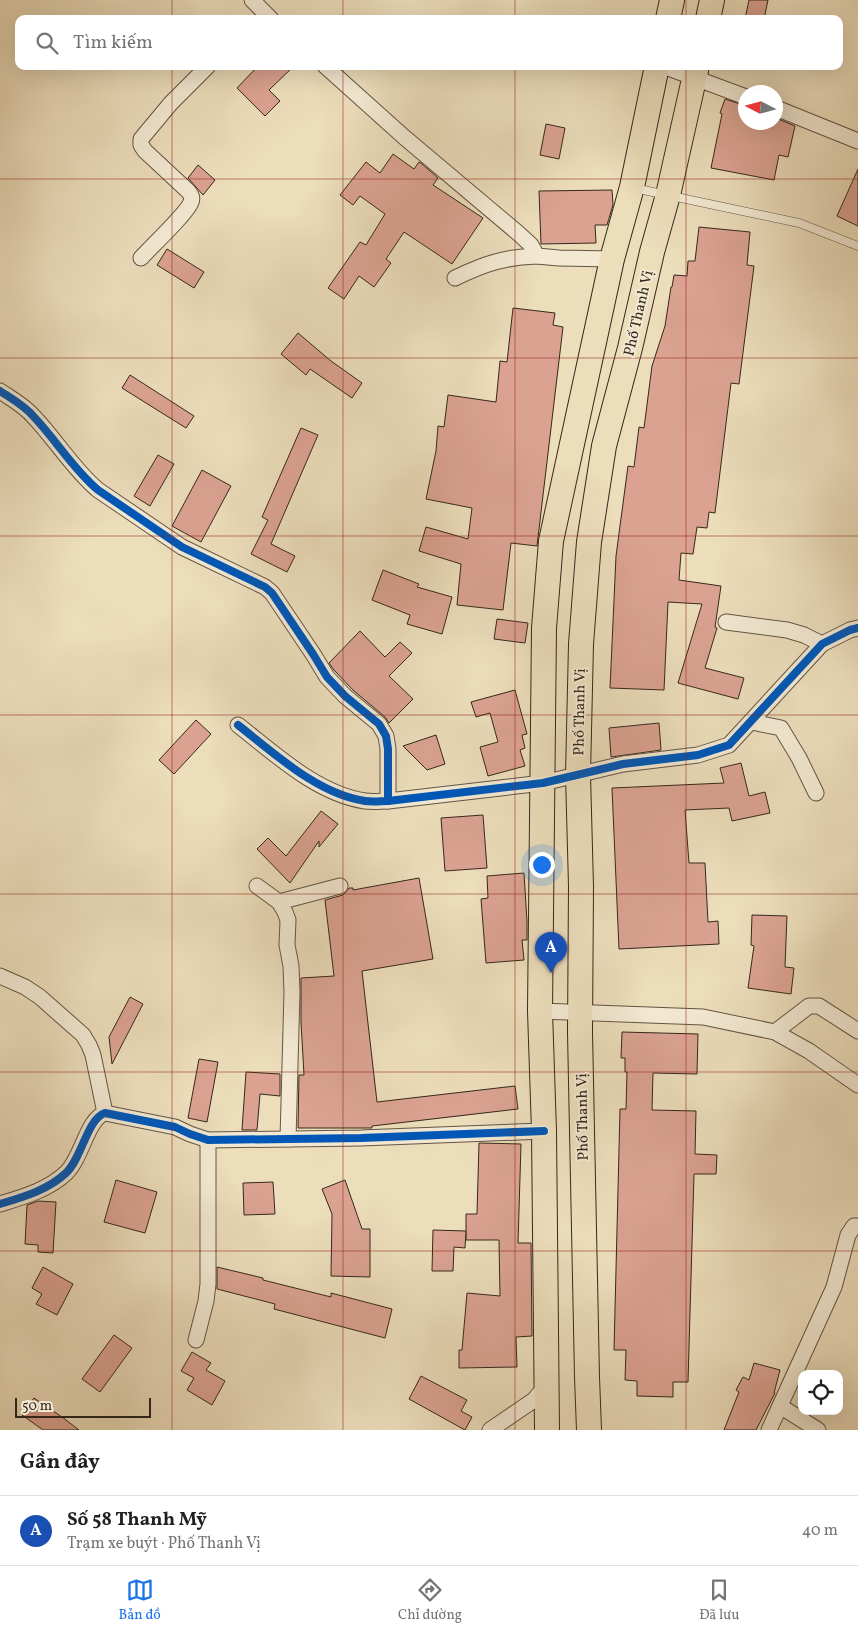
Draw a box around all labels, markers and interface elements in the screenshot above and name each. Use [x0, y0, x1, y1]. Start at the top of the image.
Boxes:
search box [15, 15, 843, 70]
icon: search [33, 29, 61, 57]
text: Tìm kiếm [73, 30, 153, 56]
north arrow [738, 85, 783, 130]
street label: Phố Thanh Vị [619, 268, 660, 358]
street label: Phố Thanh Vị [569, 668, 592, 756]
your location [529, 852, 555, 878]
pin: A [535, 932, 567, 973]
street label: Phố Thanh Vị [572, 1073, 595, 1161]
map controls [798, 1370, 843, 1415]
button: locate [798, 1370, 843, 1415]
scale bar [15, 1395, 151, 1418]
text: 50 m [22, 1397, 52, 1416]
text: Gần đây [20, 1448, 100, 1477]
text: Số 58 Thanh Mỹ [67, 1507, 207, 1533]
text: A [30, 1520, 42, 1542]
text: 40 m [802, 1520, 838, 1542]
text: Trạm xe buýt · Phố Thanh Vị [67, 1533, 261, 1555]
tab: Bản đồ [119, 1576, 161, 1625]
tab: Chỉ đường [398, 1576, 462, 1625]
tab: Đã lưu [699, 1576, 739, 1625]

